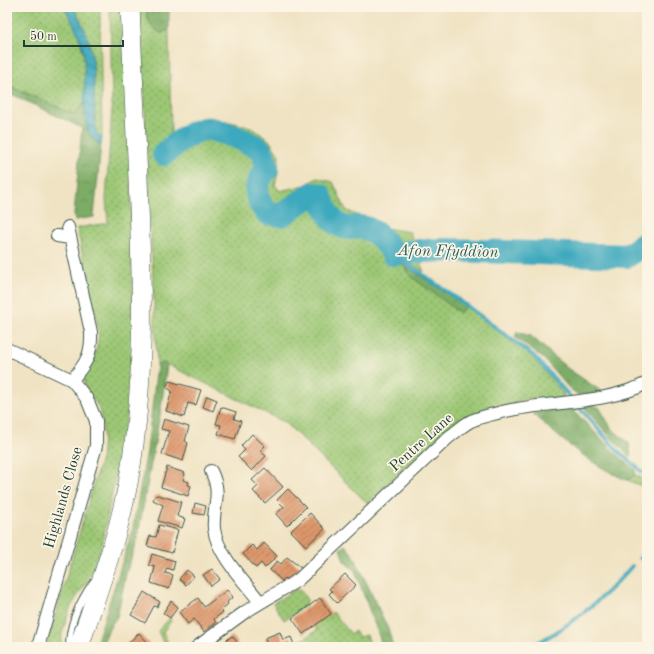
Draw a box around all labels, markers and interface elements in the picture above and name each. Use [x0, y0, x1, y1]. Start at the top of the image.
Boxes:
scale bar [24, 22, 123, 48]
text: 50 m [30, 30, 57, 43]
water label: Afon Ffyddion [396, 243, 499, 261]
street label: Pentre Lane [387, 411, 457, 475]
street label: Highlands Close [42, 445, 86, 551]

